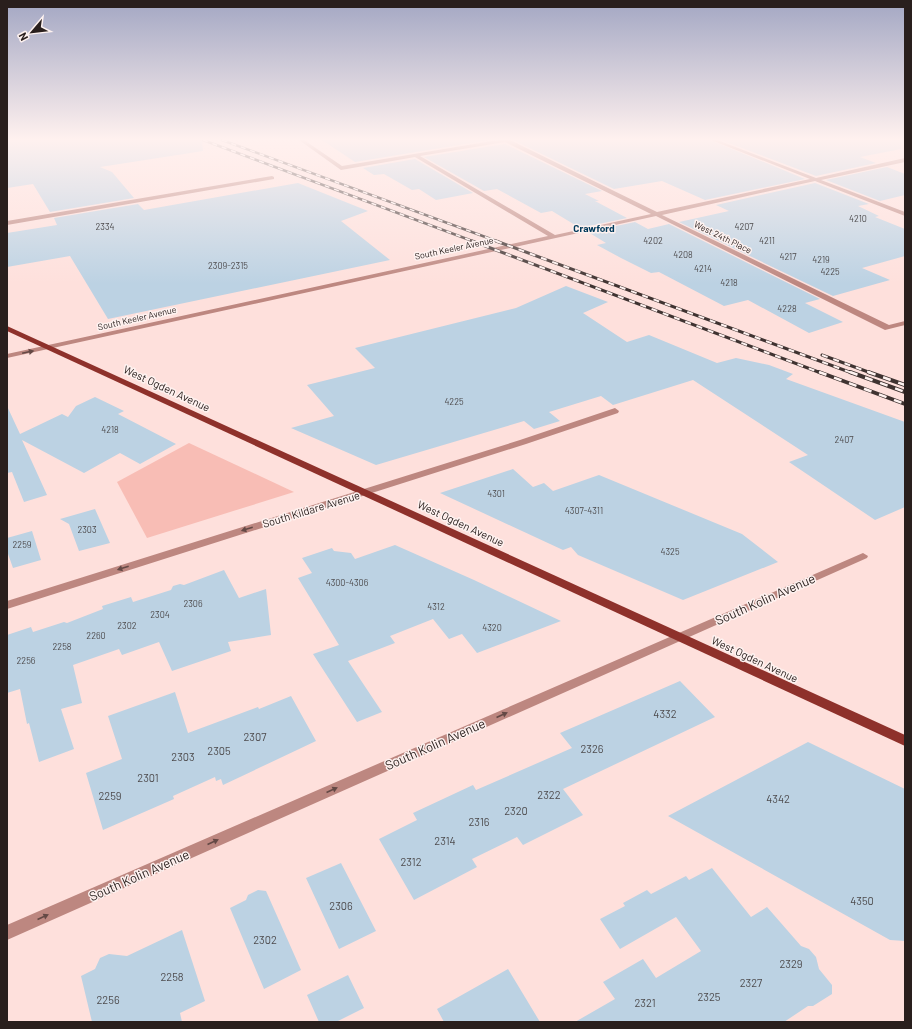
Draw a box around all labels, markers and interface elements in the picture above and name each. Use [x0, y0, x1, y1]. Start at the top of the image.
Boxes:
north arrow [12, 12, 52, 52]
text: N [15, 31, 30, 43]
house number: 4210 [849, 213, 867, 224]
street label: West 24th Place [692, 218, 754, 256]
house number: 2334 [96, 221, 115, 232]
house number: 4207 [734, 221, 754, 232]
district label: Crawford [573, 222, 615, 234]
street label: South Keeler Avenue [414, 234, 495, 262]
house number: 4202 [643, 235, 663, 246]
house number: 4211 [759, 235, 775, 246]
house number: 4208 [673, 249, 693, 260]
house number: 4217 [779, 251, 797, 262]
house number: 4219 [812, 254, 830, 265]
house number: 2309-2315 [208, 260, 248, 271]
house number: 4214 [694, 263, 712, 274]
house number: 4225 [820, 266, 840, 277]
house number: 4218 [720, 277, 738, 288]
house number: 4228 [777, 303, 797, 314]
street label: South Keeler Avenue [97, 304, 178, 332]
one-way arrow [22, 349, 34, 355]
street label: West Ogden Avenue [122, 362, 212, 414]
house number: 4225 [444, 396, 464, 407]
house number: 4218 [101, 424, 119, 435]
house number: 2407 [834, 434, 854, 445]
street label: South Kildare Avenue [261, 488, 361, 530]
house number: 4301 [487, 488, 505, 499]
street label: West Ogden Avenue [416, 497, 506, 549]
house number: 4307-4311 [565, 505, 603, 516]
house number: 2303 [77, 524, 97, 535]
one-way arrow [240, 526, 252, 532]
house number: 2259 [13, 539, 32, 550]
house number: 4325 [660, 546, 680, 557]
one-way arrow [116, 565, 128, 571]
street label: South Kolin Avenue [712, 570, 818, 628]
house number: 4300-4306 [326, 577, 369, 588]
house number: 2306 [183, 598, 203, 609]
house number: 4312 [427, 601, 445, 612]
house number: 2304 [150, 609, 170, 620]
house number: 2302 [117, 620, 137, 631]
house number: 4320 [482, 622, 502, 633]
house number: 2260 [86, 630, 106, 641]
street label: West Ogden Avenue [710, 633, 800, 685]
house number: 2258 [53, 641, 72, 652]
house number: 2256 [17, 655, 36, 666]
house number: 4332 [653, 707, 677, 720]
one-way arrow [497, 711, 509, 717]
street label: South Kolin Avenue [382, 715, 488, 773]
house number: 2307 [244, 730, 266, 743]
house number: 2326 [580, 742, 604, 755]
house number: 2305 [207, 744, 231, 757]
house number: 2303 [171, 750, 195, 763]
house number: 2301 [137, 771, 159, 784]
one-way arrow [326, 786, 338, 792]
house number: 2322 [537, 788, 561, 801]
house number: 2259 [98, 789, 122, 802]
house number: 4342 [766, 792, 790, 805]
house number: 2320 [504, 804, 528, 817]
house number: 2316 [469, 815, 490, 828]
house number: 2314 [434, 834, 456, 847]
one-way arrow [207, 839, 219, 845]
street label: South Kolin Avenue [86, 846, 192, 904]
house number: 2312 [400, 855, 422, 868]
house number: 4350 [850, 894, 874, 907]
house number: 2306 [329, 899, 353, 912]
one-way arrow [37, 914, 48, 920]
house number: 2302 [253, 933, 277, 946]
house number: 2329 [779, 957, 803, 970]
house number: 2258 [160, 970, 184, 983]
house number: 2327 [740, 976, 762, 989]
house number: 2325 [697, 990, 721, 1003]
house number: 2256 [96, 993, 120, 1006]
house number: 2321 [634, 996, 656, 1009]

